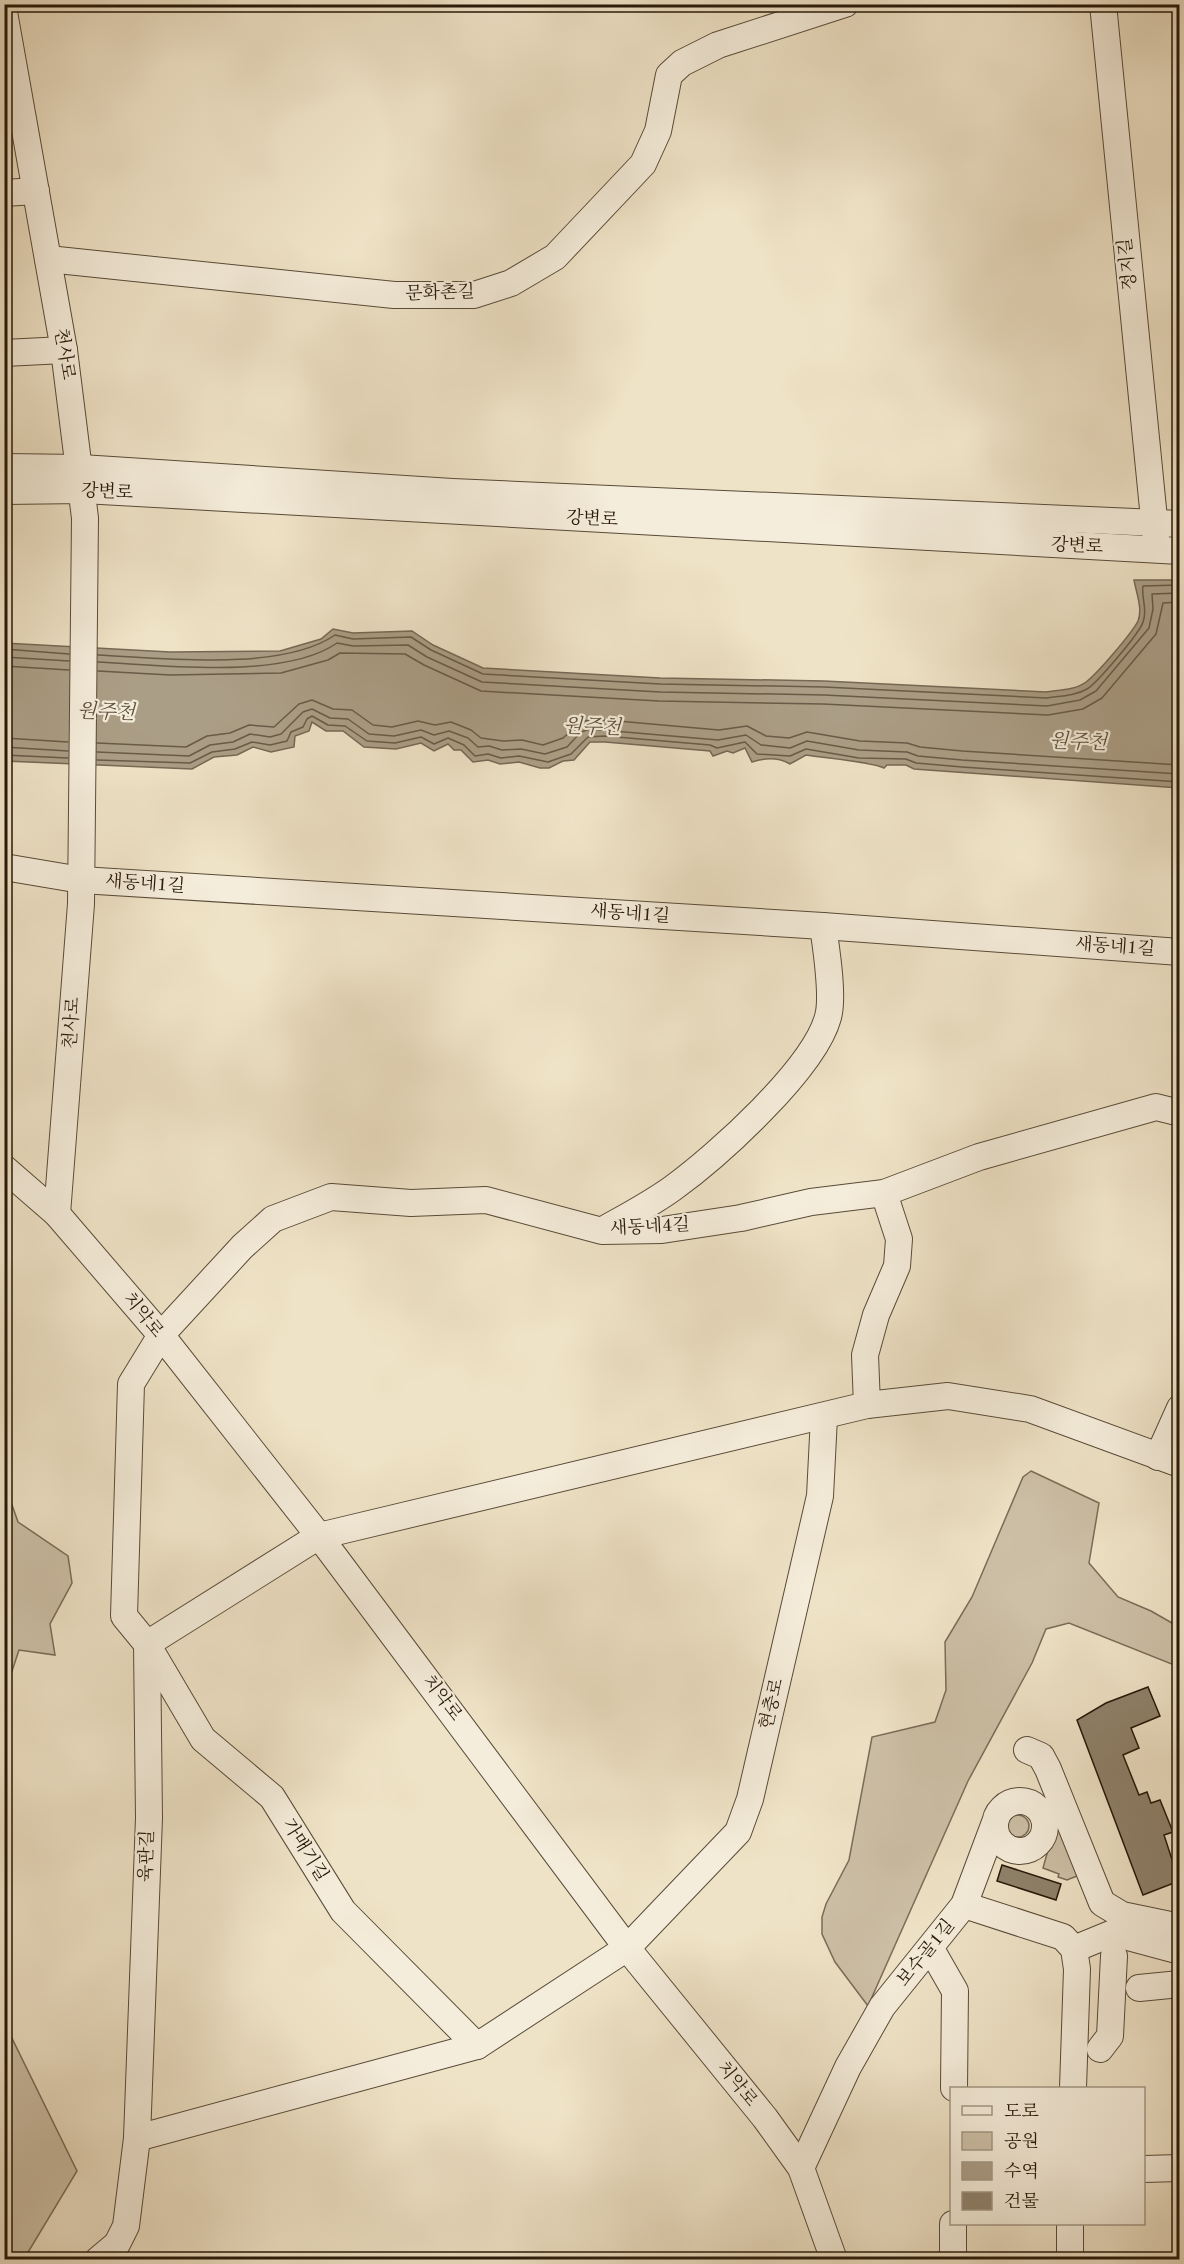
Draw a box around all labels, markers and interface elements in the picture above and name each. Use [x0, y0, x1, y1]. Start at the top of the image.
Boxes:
street label: 정지길 [1115, 237, 1140, 291]
street label: 문화촌길 [405, 281, 475, 303]
street label: 천사로 [51, 327, 78, 381]
street label: 강변로 [80, 481, 134, 502]
street label: 강변로 [565, 508, 619, 529]
street label: 강변로 [1050, 535, 1104, 556]
water label: 원주천 [77, 699, 137, 724]
water label: 원주천 [563, 714, 623, 739]
water label: 원주천 [1049, 729, 1109, 754]
street label: 새동네1길 [104, 871, 186, 896]
street label: 새동네1길 [589, 901, 671, 926]
street label: 새동네1길 [1074, 934, 1156, 959]
street label: 천사로 [60, 996, 83, 1050]
street label: 새동네4길 [610, 1215, 690, 1238]
street label: 치악로 [120, 1288, 167, 1341]
street label: 치악로 [419, 1671, 466, 1724]
street label: 현충로 [755, 1676, 787, 1731]
street label: 가매기길 [279, 1815, 332, 1884]
street label: 육판길 [136, 1830, 157, 1882]
street label: 보수골1길 [893, 1916, 958, 1990]
street label: 치악로 [714, 2057, 761, 2110]
legend [950, 2087, 1145, 2225]
text: 도로 [1004, 2103, 1039, 2121]
text: 공원 [1004, 2132, 1039, 2151]
text: 수역 [1004, 2162, 1039, 2181]
text: 건물 [1004, 2192, 1039, 2211]

